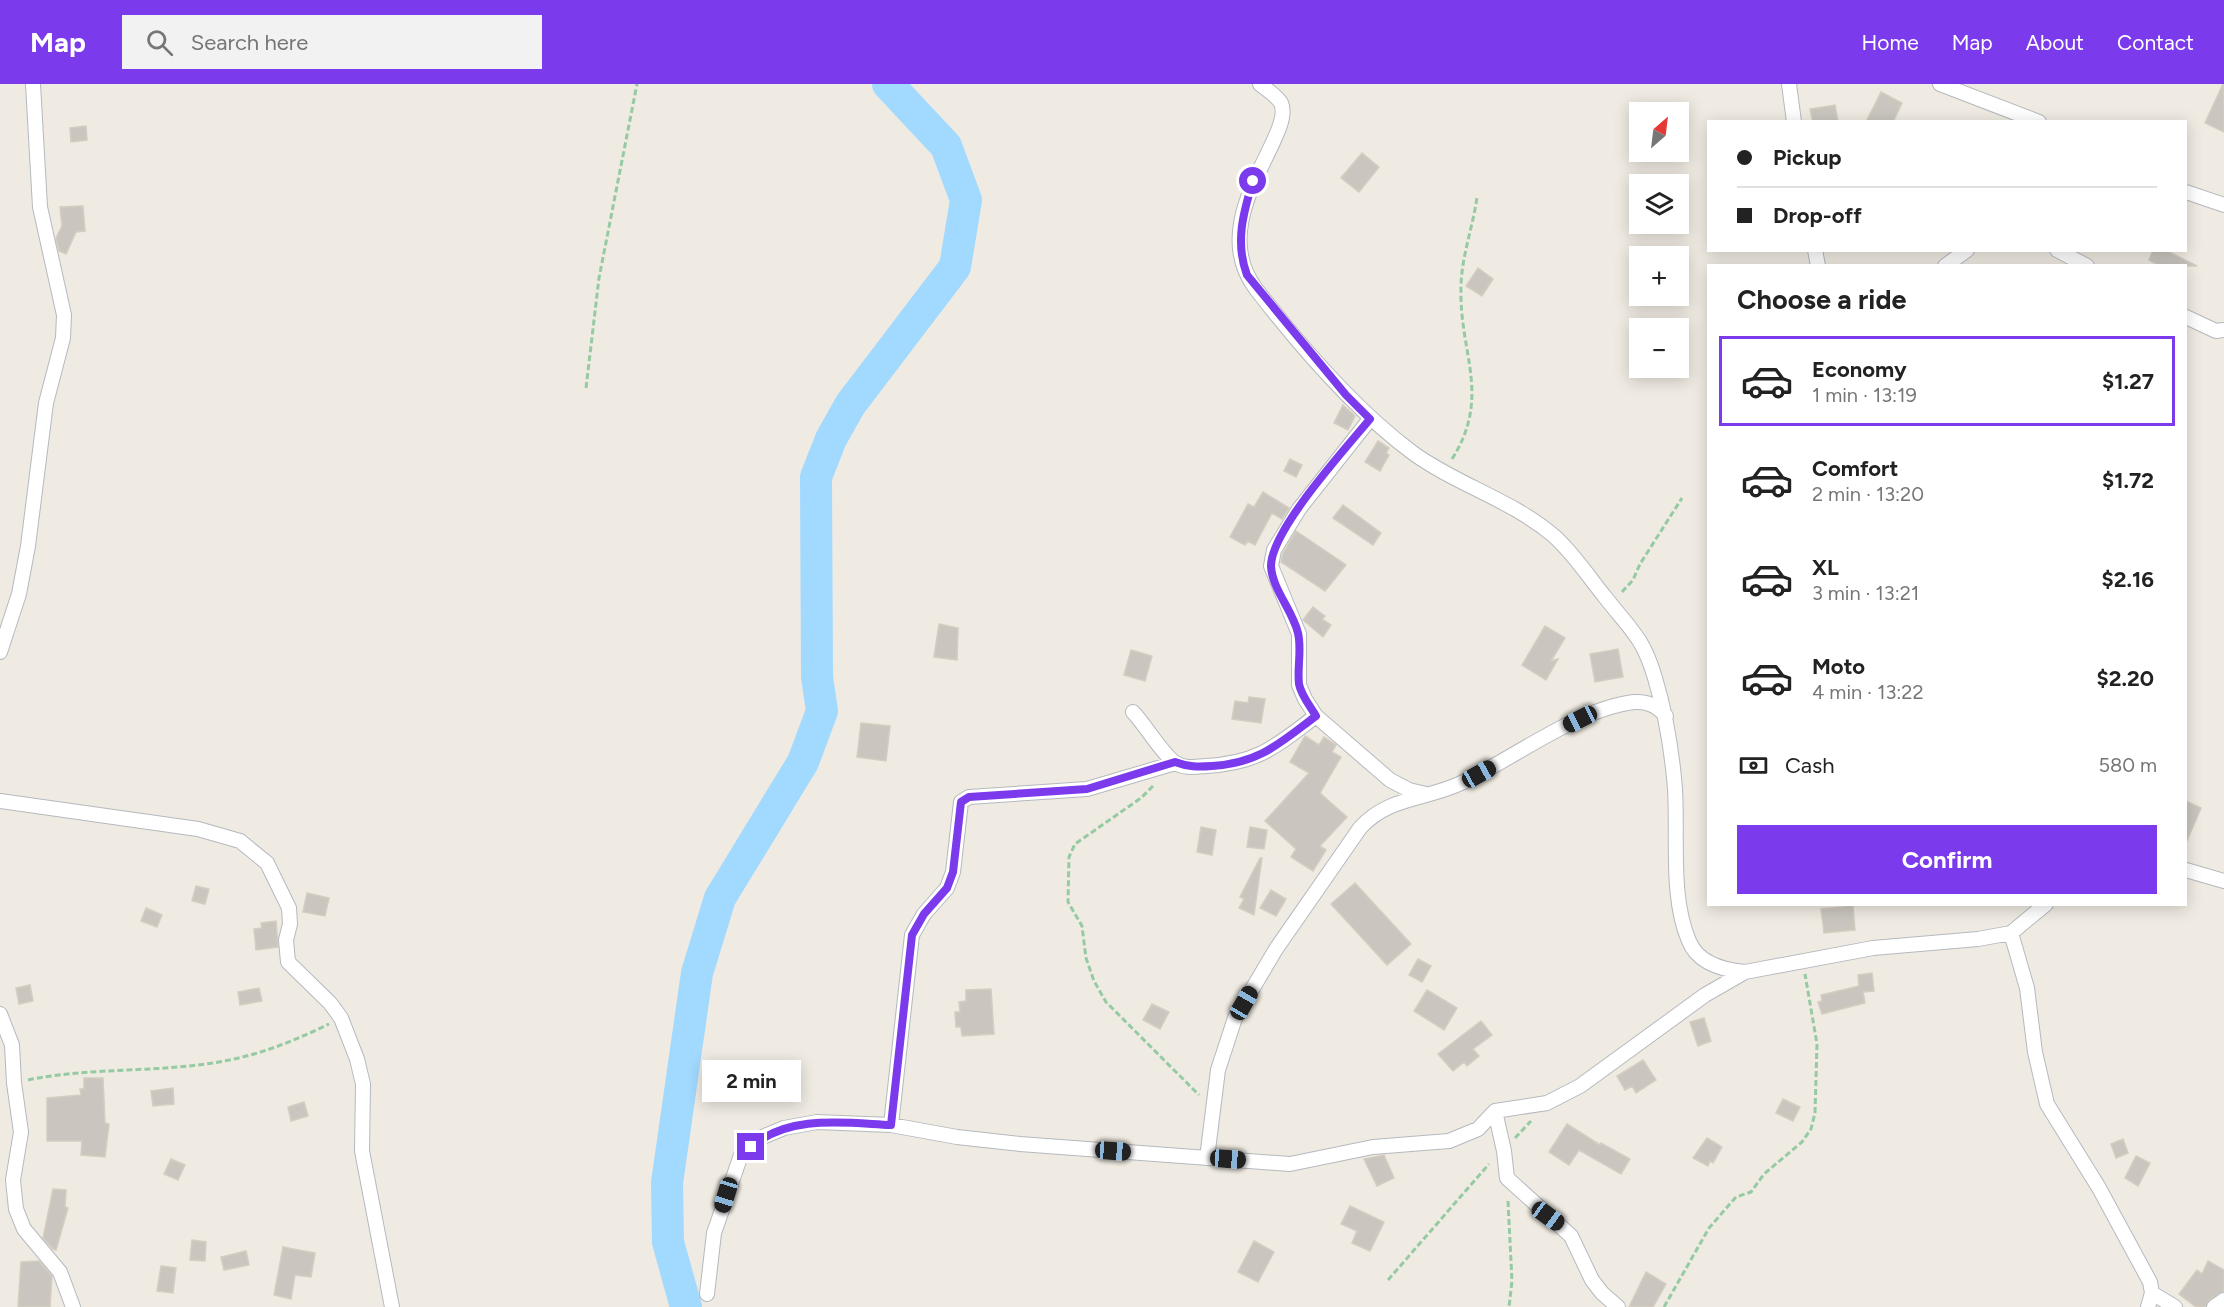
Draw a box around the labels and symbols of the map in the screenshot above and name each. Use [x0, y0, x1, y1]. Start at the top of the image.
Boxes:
north arrow [1629, 102, 1689, 162]
route start [1239, 167, 1266, 194]
car [1560, 703, 1600, 735]
car [1459, 757, 1499, 791]
car [1227, 983, 1261, 1023]
callout: 2 min [702, 1060, 801, 1102]
route end [737, 1133, 764, 1160]
car [1094, 1141, 1132, 1161]
car [1209, 1149, 1247, 1169]
car [712, 1175, 740, 1215]
car [1528, 1198, 1568, 1234]

